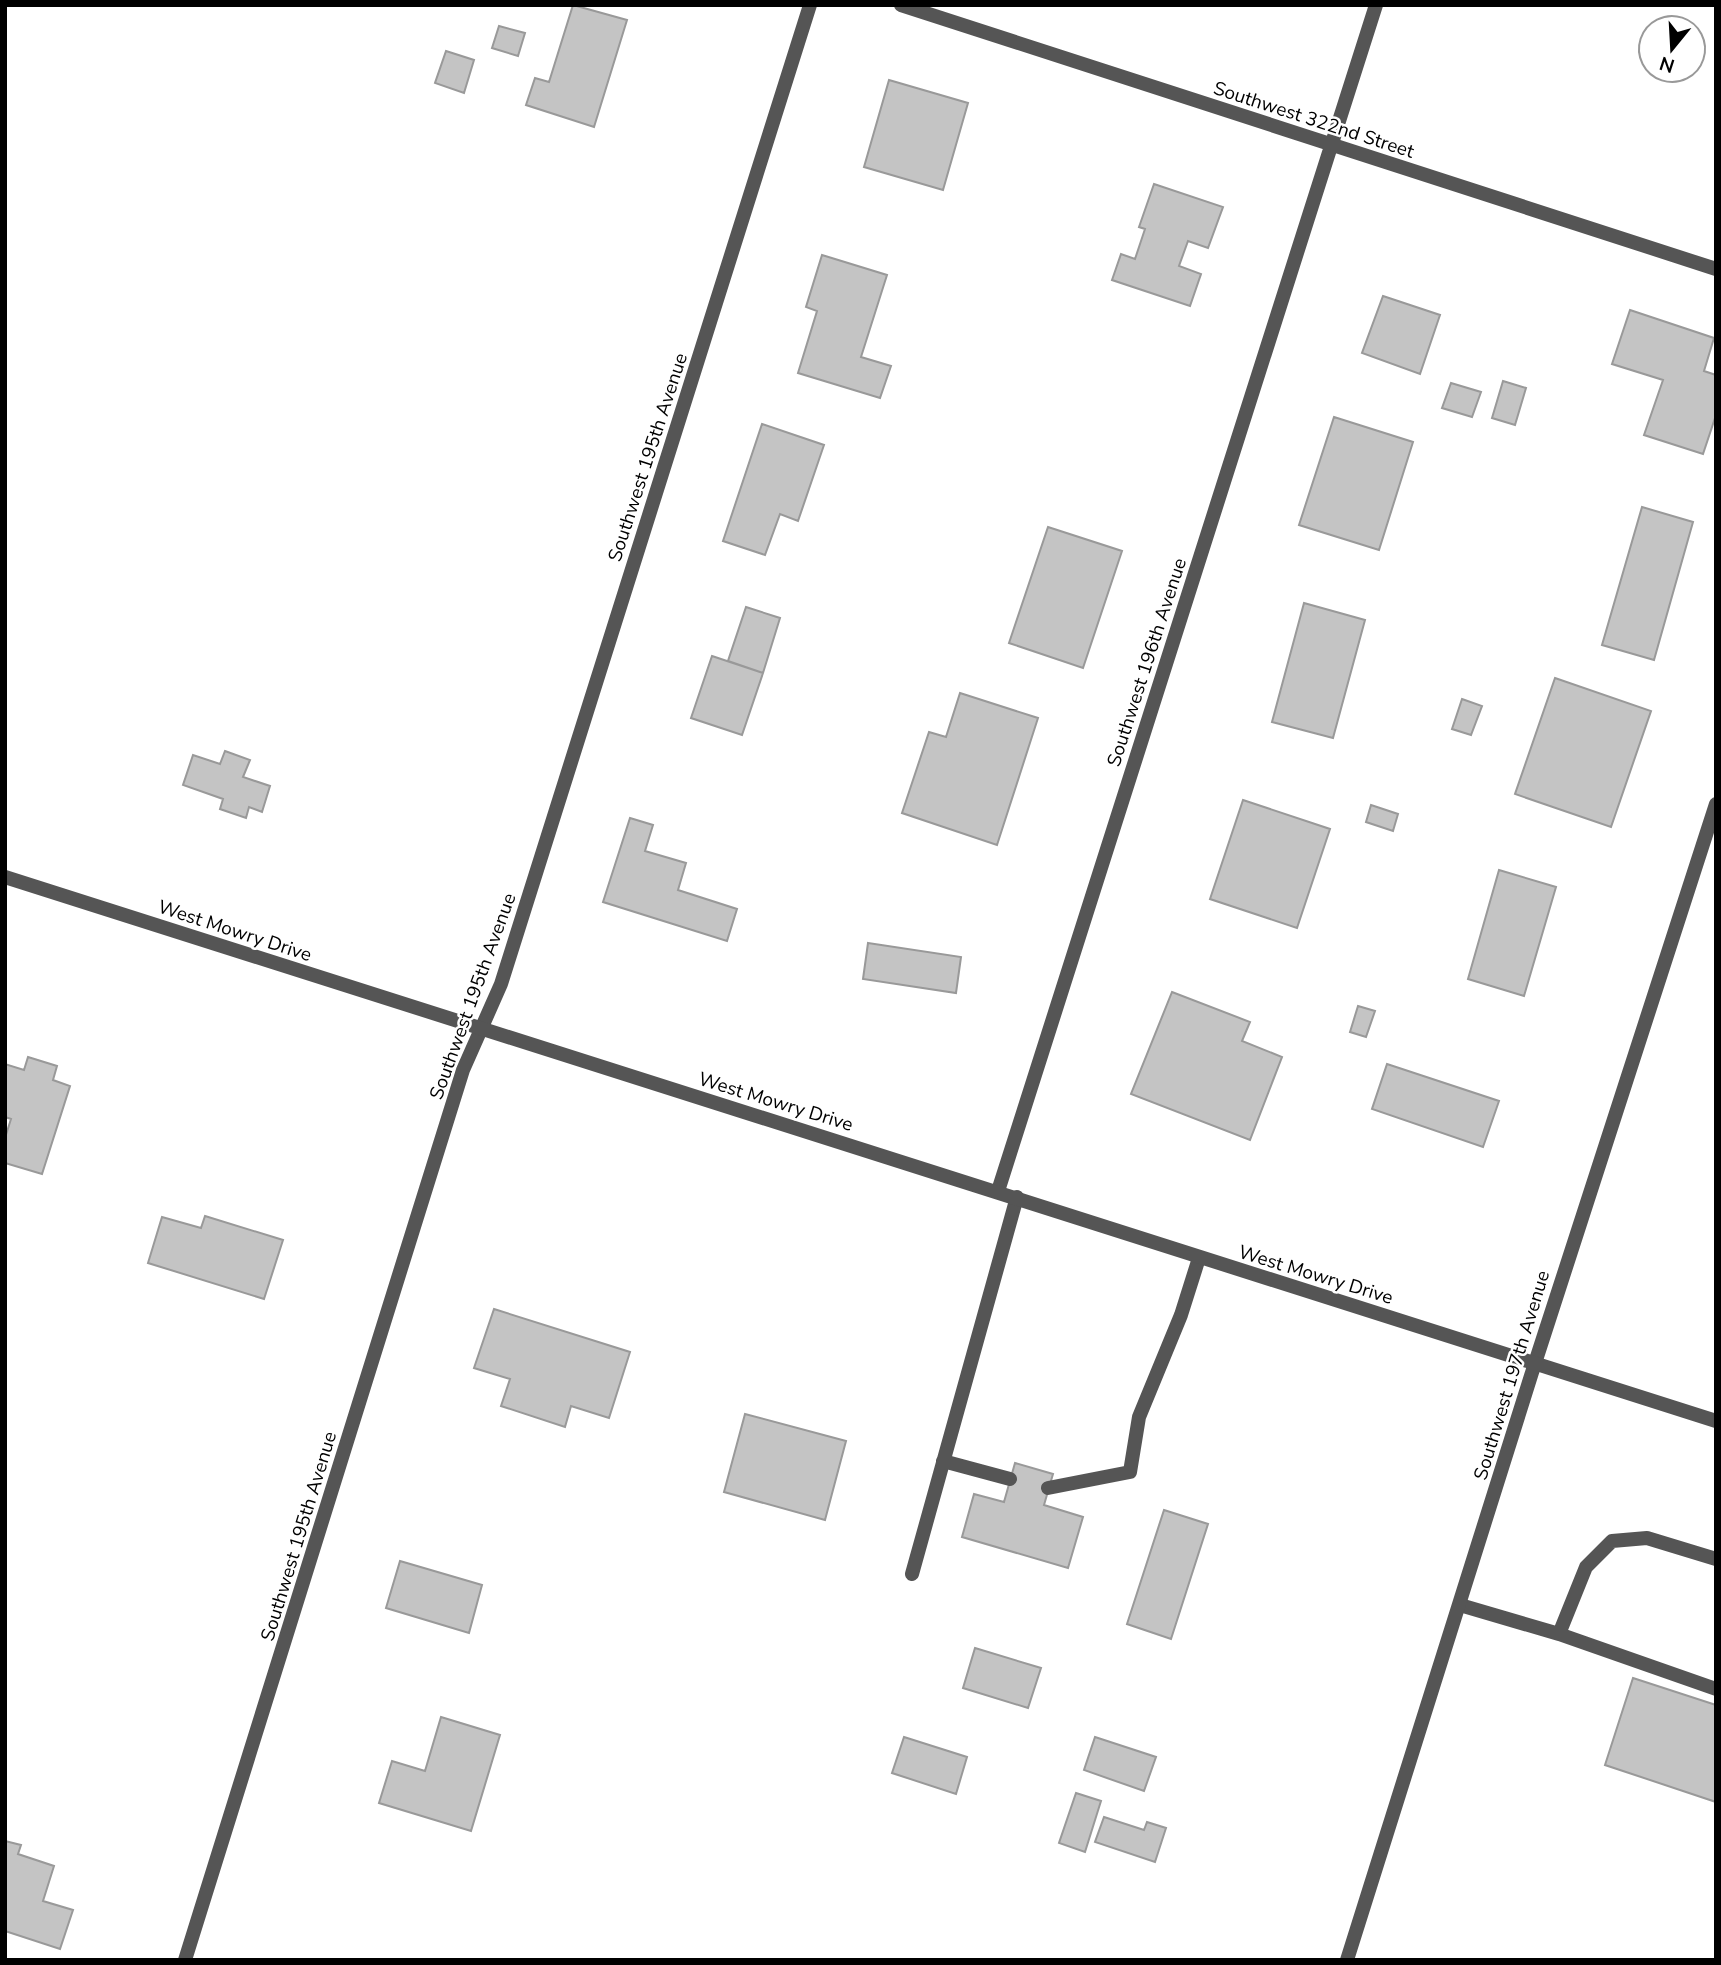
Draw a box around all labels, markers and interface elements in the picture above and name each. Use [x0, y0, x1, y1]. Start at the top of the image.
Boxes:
north arrow [1637, 14, 1707, 84]
text: N [1656, 50, 1678, 79]
street label: Southwest 322nd Street [1210, 75, 1418, 165]
street label: Southwest 195th Avenue [602, 350, 694, 565]
street label: Southwest 196th Avenue [1101, 555, 1193, 770]
street label: Southwest 195th Avenue [423, 889, 522, 1103]
street label: West Mowry Drive [154, 894, 315, 968]
street label: West Mowry Drive [695, 1066, 856, 1138]
street label: West Mowry Drive [1235, 1239, 1396, 1311]
street label: Southwest 197th Avenue [1468, 1267, 1556, 1483]
street label: Southwest 195th Avenue [255, 1428, 343, 1644]

